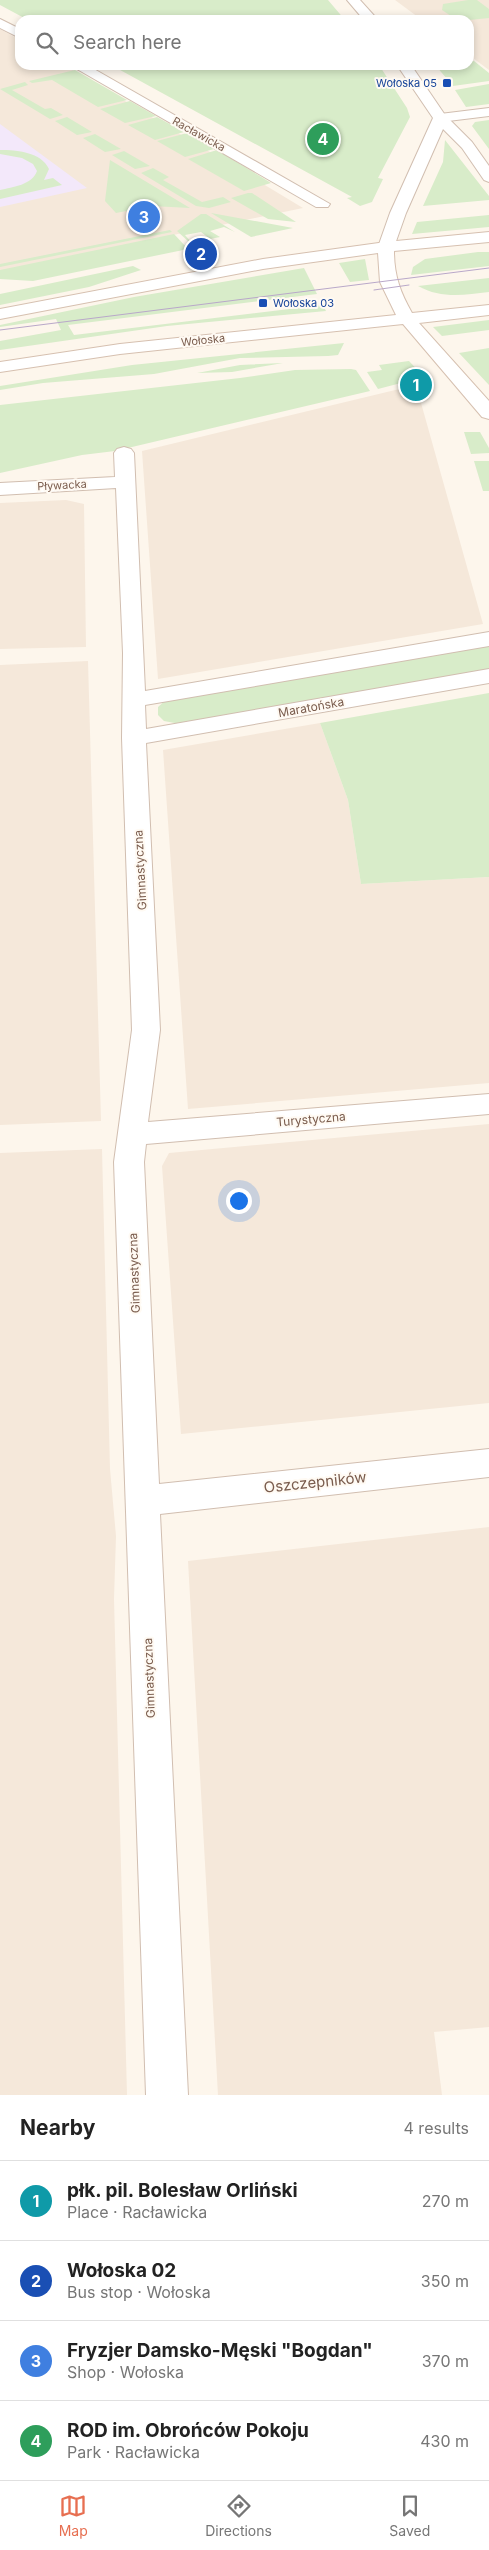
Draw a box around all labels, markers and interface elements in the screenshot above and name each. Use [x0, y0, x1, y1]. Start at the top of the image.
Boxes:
search box [15, 15, 474, 70]
icon: search [33, 29, 61, 57]
text: Search here [73, 31, 182, 54]
place label: Wołoska 05 [376, 76, 437, 90]
marker: Wołoska 05 [441, 77, 453, 89]
street label: Racławicka [170, 114, 228, 154]
pin: 4 [307, 120, 339, 158]
pin: 3 [128, 198, 160, 236]
pin: 2 [185, 235, 217, 273]
place label: Wołoska 03 [273, 296, 334, 310]
marker: Wołoska 03 [257, 297, 269, 309]
street label: Wołoska [180, 331, 226, 349]
pin: 1 [400, 366, 432, 404]
street label: Pływacka [37, 477, 87, 493]
street label: Maratońska [277, 694, 345, 720]
street label: Gimnastyczna [130, 829, 150, 911]
street label: Turystyczna [276, 1108, 346, 1130]
your location [226, 1188, 252, 1214]
street label: Gimnastyczna [125, 1233, 143, 1313]
street label: Oszczepników [263, 1467, 367, 1497]
street label: Gimnastyczna [140, 1638, 158, 1718]
text: Nearby [20, 2115, 95, 2140]
text: 4 results [404, 2118, 469, 2138]
text: płk. pil. Bolesław Orliński [67, 2179, 298, 2202]
text: 1 [33, 2191, 39, 2211]
text: 270 m [422, 2191, 469, 2211]
text: Place · Racławicka [67, 2202, 207, 2222]
text: Wołoska 02 [67, 2259, 176, 2282]
text: 2 [31, 2271, 41, 2291]
text: 350 m [421, 2271, 469, 2291]
text: Bus stop · Wołoska [67, 2282, 211, 2302]
text: Fryzjer Damsko-Męski "Bogdan" [67, 2339, 373, 2362]
text: 3 [31, 2351, 41, 2371]
text: 370 m [422, 2351, 469, 2371]
text: Shop · Wołoska [67, 2362, 184, 2382]
text: ROD im. Obrońców Pokoju [67, 2419, 309, 2442]
text: 4 [31, 2431, 41, 2451]
text: 430 m [420, 2431, 469, 2451]
text: Park · Racławicka [67, 2442, 200, 2462]
tab: Map [59, 2492, 88, 2539]
tab: Directions [205, 2492, 272, 2539]
tab: Saved [389, 2492, 430, 2539]

